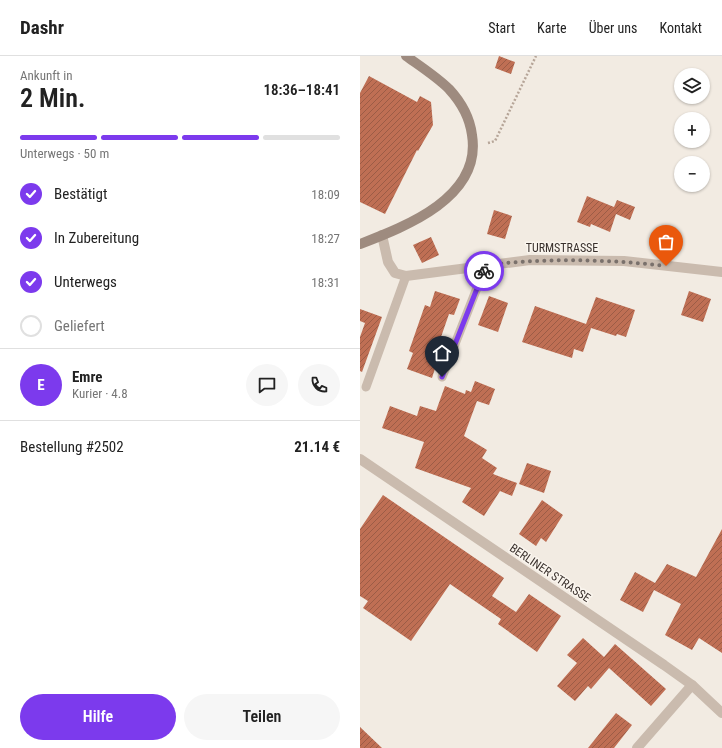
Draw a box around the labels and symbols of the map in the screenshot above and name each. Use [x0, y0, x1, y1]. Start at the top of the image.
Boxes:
pin [649, 225, 683, 266]
street label: TURMSTRASSE [526, 241, 598, 255]
courier [464, 251, 504, 291]
pin [425, 336, 459, 377]
street label: BERLINER STRASSE [507, 541, 593, 605]

